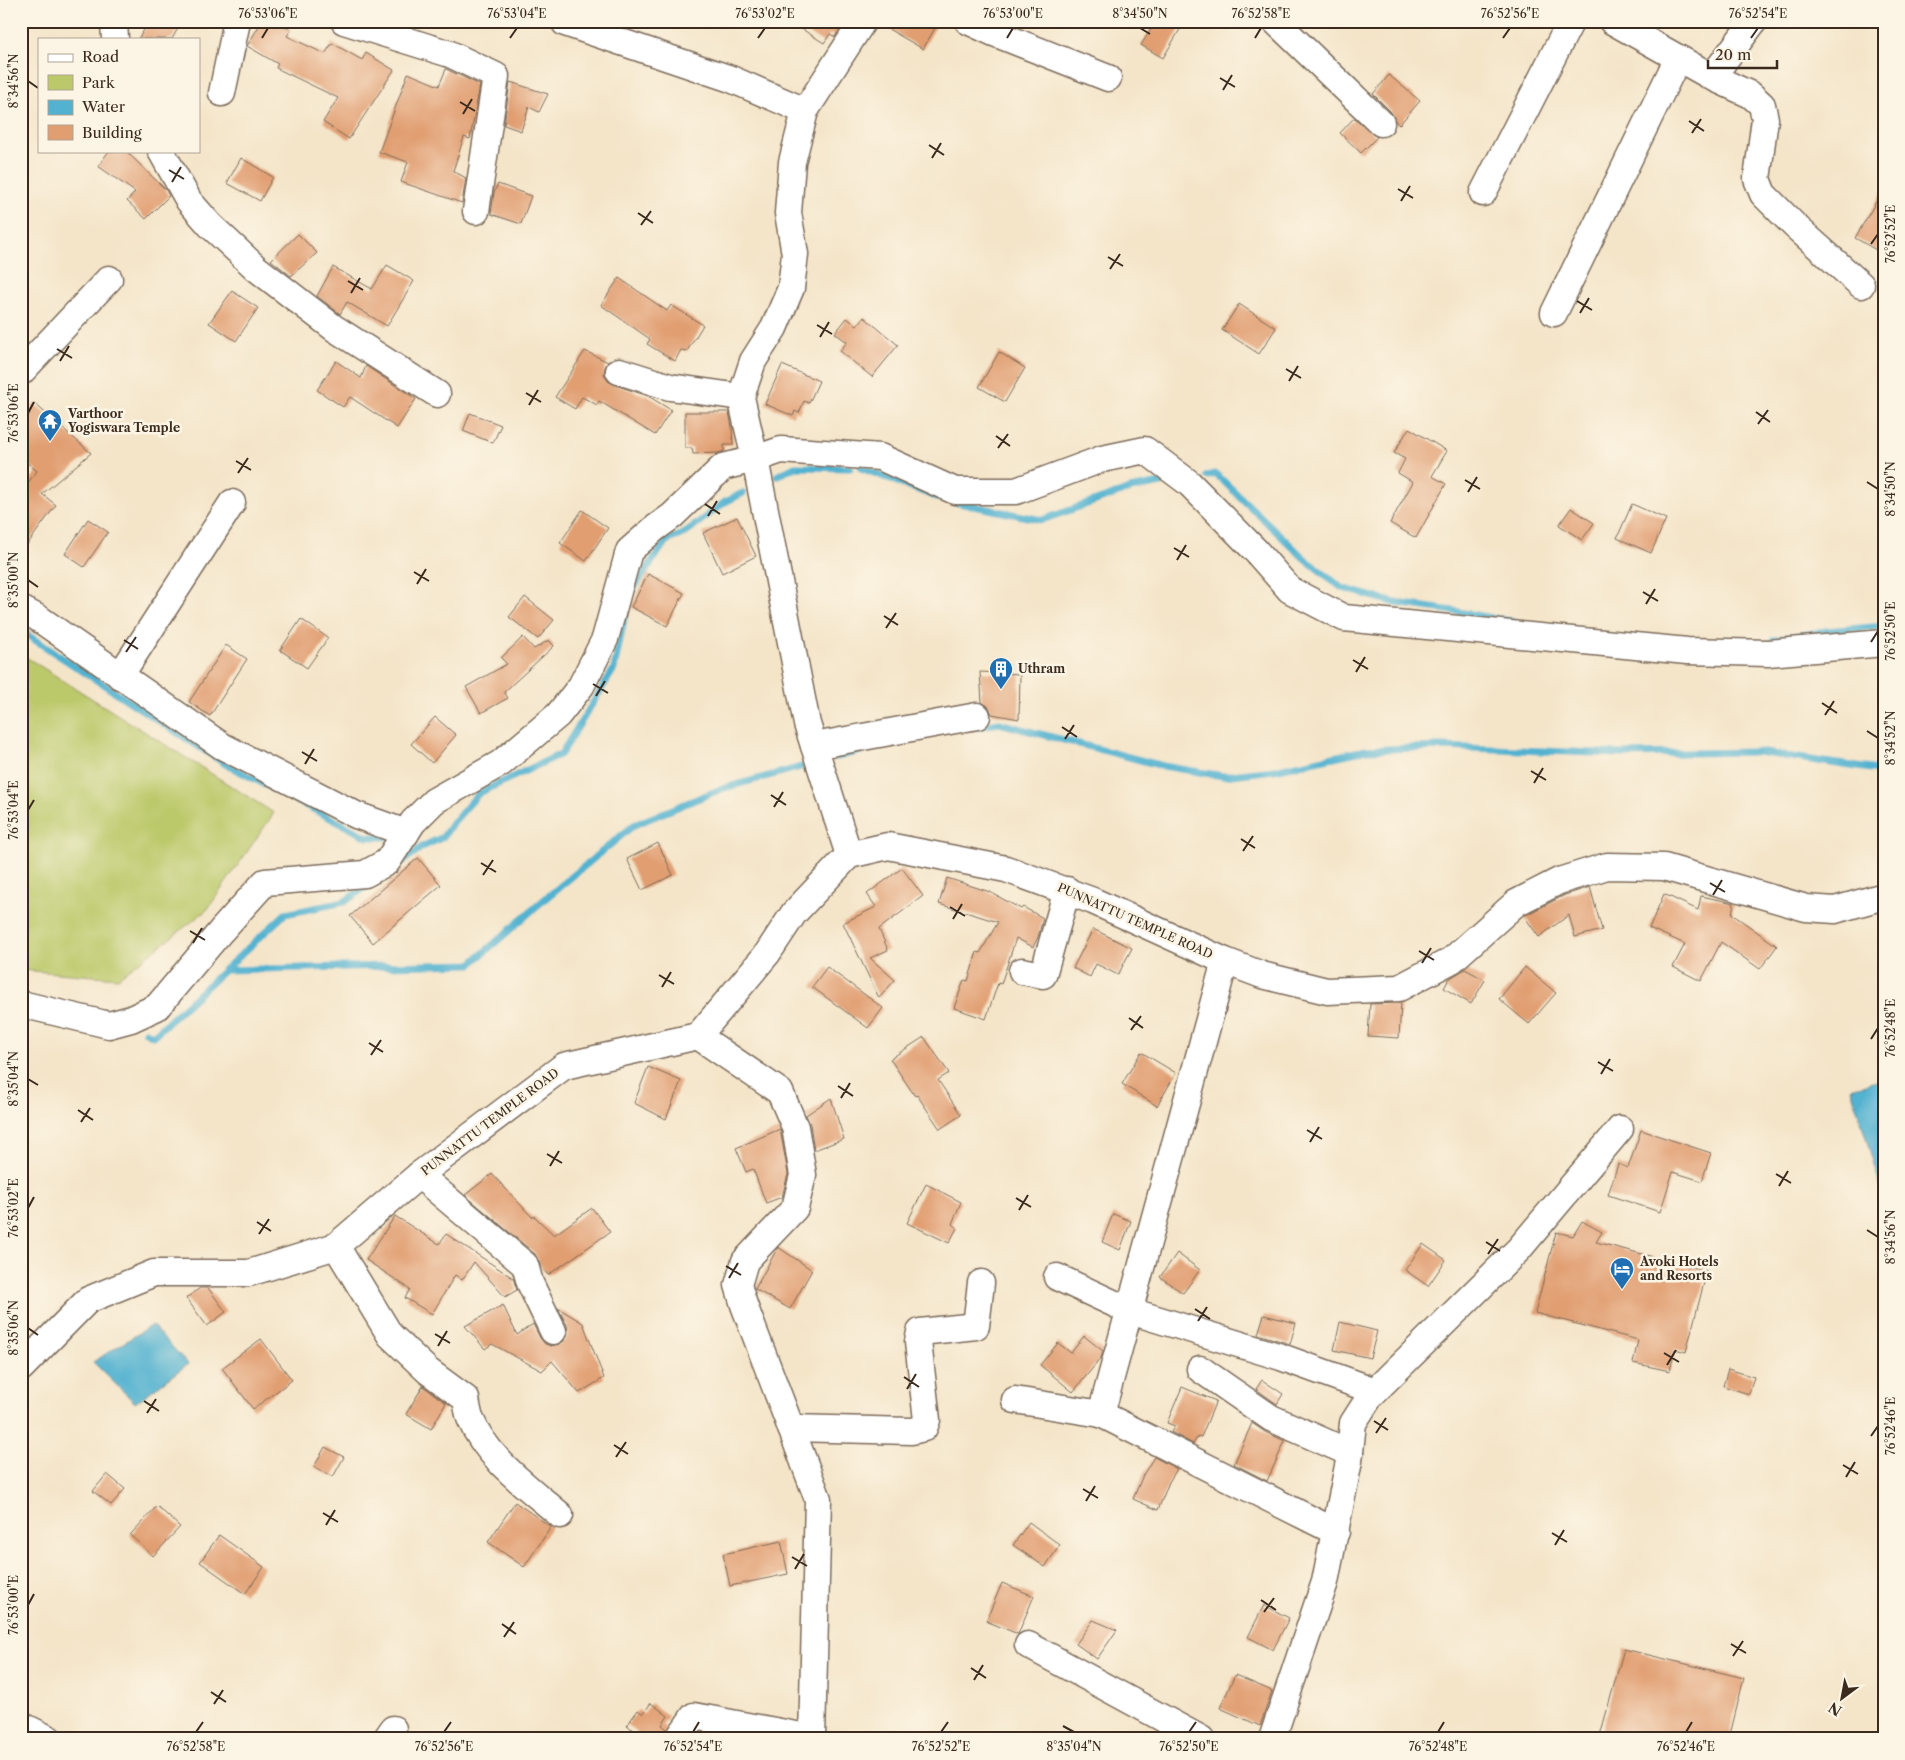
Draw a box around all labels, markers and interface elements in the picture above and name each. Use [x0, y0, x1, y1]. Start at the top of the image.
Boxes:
text: 76°53'06"E [238, 6, 298, 21]
text: 76°53'04"E [487, 6, 547, 21]
text: 76°53'02"E [735, 6, 795, 21]
text: 76°53'00"E [983, 6, 1043, 21]
text: 8°34'50"N [1112, 6, 1168, 21]
text: 76°52'58"E [1232, 6, 1290, 21]
text: 76°52'56"E [1481, 6, 1539, 21]
text: 76°52'54"E [1729, 6, 1787, 21]
legend [38, 38, 200, 152]
scale bar [1708, 38, 1776, 70]
text: 20 m [1715, 45, 1751, 64]
text: Road [82, 47, 119, 66]
text: 8°34'56"N [6, 54, 21, 108]
text: Park [82, 73, 116, 92]
text: Water [81, 97, 126, 116]
text: Building [82, 123, 142, 142]
text: 76°52'52"E [1883, 205, 1898, 263]
text: 76°53'06"E [6, 383, 21, 443]
place label: Varthoor Yogiswara Temple [67, 406, 180, 435]
temple icon: Varthoor Yogiswara Temple [37, 408, 63, 442]
text: 8°34'50"N [1883, 461, 1898, 517]
text: 8°35'00"N [6, 552, 21, 608]
text: 76°52'50"E [1883, 601, 1898, 661]
building icon: Uthram [988, 656, 1014, 690]
place label: Uthram [1018, 661, 1065, 676]
text: 8°34'52"N [1883, 710, 1898, 765]
text: 76°53'04"E [6, 780, 21, 840]
street label: PUNNATTU TEMPLE ROAD [1055, 879, 1215, 962]
text: 76°52'48"E [1883, 999, 1898, 1057]
text: 8°35'04"N [6, 1051, 21, 1107]
street label: PUNNATTU TEMPLE ROAD [418, 1065, 562, 1178]
text: 76°53'02"E [6, 1178, 21, 1238]
text: 8°34'56"N [1883, 1210, 1898, 1264]
place label: Avoki Hotels and Resorts [1639, 1254, 1719, 1283]
hotel icon: Avoki Hotels and Resorts [1609, 1256, 1635, 1290]
text: 8°35'06"N [6, 1300, 21, 1356]
text: 76°52'46"E [1883, 1397, 1898, 1455]
text: 76°53'00"E [6, 1575, 21, 1635]
north arrow [1818, 1672, 1868, 1722]
text: N [1825, 1698, 1845, 1720]
text: 76°52'58"E [167, 1739, 225, 1754]
text: 76°52'56"E [415, 1739, 473, 1754]
text: 76°52'54"E [664, 1739, 722, 1754]
text: 76°52'52"E [912, 1739, 970, 1754]
text: 8°35'04"N [1046, 1739, 1102, 1754]
text: 76°52'50"E [1159, 1739, 1219, 1754]
text: 76°52'48"E [1409, 1739, 1467, 1754]
text: 76°52'46"E [1657, 1739, 1715, 1754]

